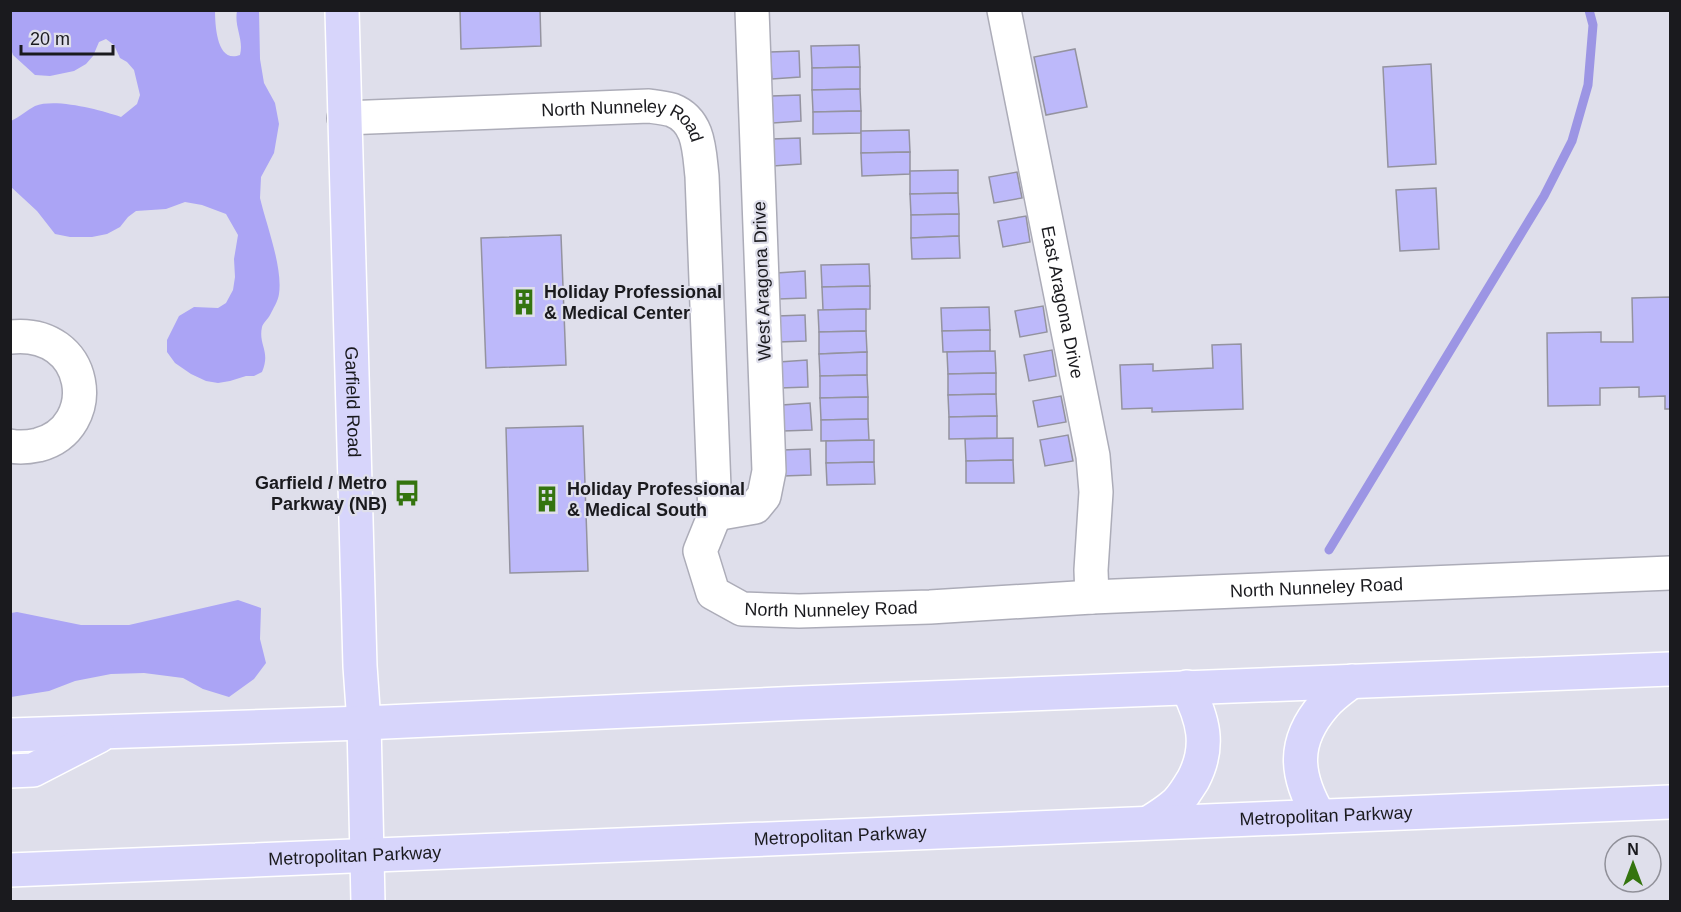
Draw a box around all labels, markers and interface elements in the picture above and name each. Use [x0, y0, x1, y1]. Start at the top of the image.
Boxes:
scale bar [21, 18, 112, 56]
text: 20 m [30, 29, 70, 49]
street label: North Nunneley Road [541, 96, 707, 144]
street label: West Aragona Drive [749, 201, 775, 361]
street label: East Aragona Drive [1037, 224, 1087, 380]
place label: Holiday Professional & Medical Center [544, 282, 722, 323]
building icon: Holiday Professional & Medical Center [509, 287, 539, 317]
street label: Garfield Road [341, 346, 364, 458]
place label: Garfield / Metro Parkway (NB) [255, 473, 387, 514]
bus stop icon: Garfield / Metro Parkway (NB) [392, 478, 422, 508]
place label: Holiday Professional & Medical South [567, 479, 745, 520]
building icon: Holiday Professional & Medical South [532, 484, 562, 514]
street label: North Nunneley Road [1230, 574, 1403, 601]
street label: North Nunneley Road [744, 597, 918, 621]
street label: Metropolitan Parkway [1239, 802, 1413, 829]
street label: Metropolitan Parkway [753, 822, 927, 849]
north arrow [1603, 834, 1663, 894]
text: N [1627, 841, 1639, 858]
street label: Metropolitan Parkway [268, 842, 442, 869]

